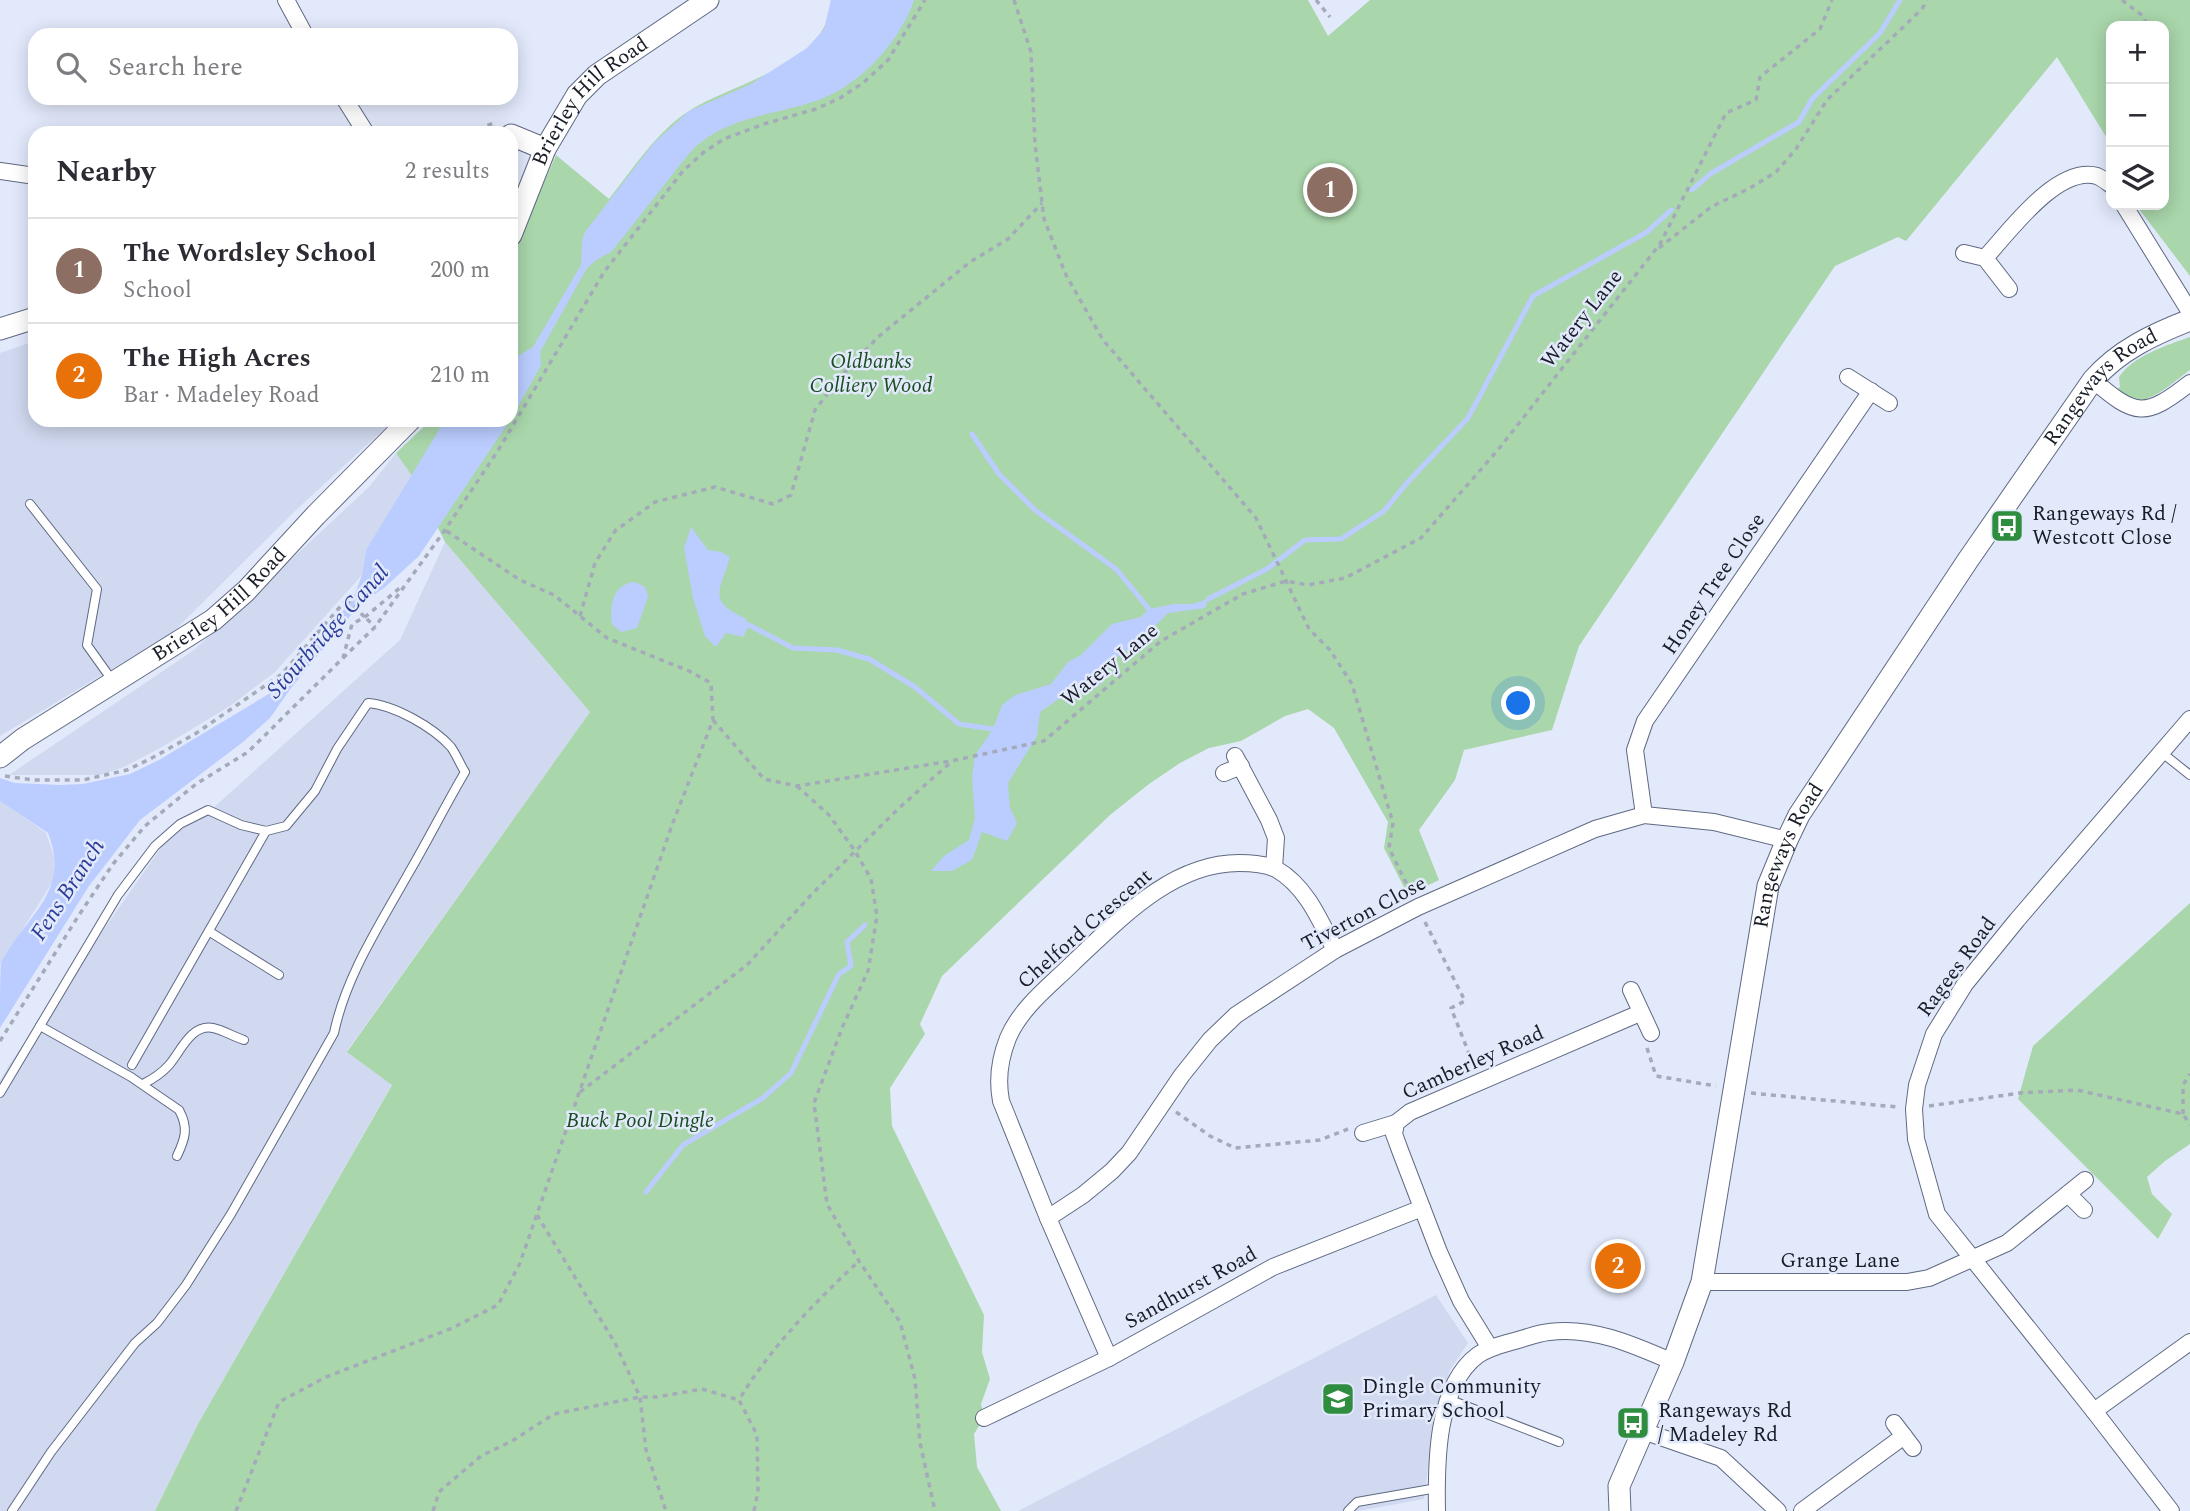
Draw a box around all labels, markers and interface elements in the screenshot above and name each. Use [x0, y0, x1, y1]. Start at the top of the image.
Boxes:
map controls [2106, 21, 2169, 210]
button: + [2106, 21, 2169, 84]
search box [28, 28, 518, 105]
street label: Brierley Hill Road [524, 29, 655, 171]
text: Search here [108, 47, 243, 87]
icon: search [52, 48, 90, 86]
button: − [2106, 84, 2169, 147]
button: layers [2106, 147, 2169, 210]
text: Nearby [56, 149, 155, 195]
text: 2 results [405, 154, 490, 189]
pin: 1 [1307, 164, 1353, 216]
text: The Wordsley School [123, 233, 376, 273]
text: 1 [73, 253, 85, 288]
text: 200 m [430, 253, 490, 288]
street label: Watery Lane [1533, 263, 1631, 375]
text: School [123, 273, 192, 308]
street label: Rangeways Road [2036, 320, 2163, 453]
text: The High Acres [123, 338, 311, 378]
park label: Oldbanks Colliery Wood [809, 346, 933, 402]
text: 2 [73, 358, 85, 393]
text: 210 m [430, 358, 490, 393]
text: Bar · Madeley Road [123, 378, 320, 413]
place label: Rangeways Rd / Westcott Close [2032, 498, 2177, 554]
street label: Honey Tree Close [1654, 506, 1774, 662]
bus stop icon: Rangeways Rd / Westcott Close [1988, 507, 2026, 545]
street label: Brierley Hill Road [146, 540, 295, 670]
water label: Stourbridge Canal [258, 557, 398, 707]
street label: Watery Lane [1054, 616, 1166, 714]
your location [1501, 686, 1535, 720]
street label: Rangeways Road [1745, 777, 1832, 931]
water label: Fens Branch [22, 832, 114, 948]
street label: Chelford Crescent [1010, 861, 1160, 997]
street label: Tiverton Close [1296, 868, 1432, 960]
street label: Ragees Road [1910, 910, 2004, 1024]
street label: Camberley Road [1397, 1017, 1549, 1109]
park label: Buck Pool Dingle [566, 1105, 714, 1137]
street label: Sandhurst Road [1119, 1238, 1263, 1338]
pin: 2 [1595, 1240, 1641, 1292]
street label: Grange Lane [1780, 1245, 1900, 1277]
place label: Dingle Community Primary School [1362, 1371, 1541, 1427]
school or university icon: Dingle Community Primary School [1319, 1380, 1357, 1418]
place label: Rangeways Rd / Madeley Rd [1658, 1395, 1792, 1451]
bus stop icon: Rangeways Rd / Madeley Rd [1614, 1404, 1652, 1442]

